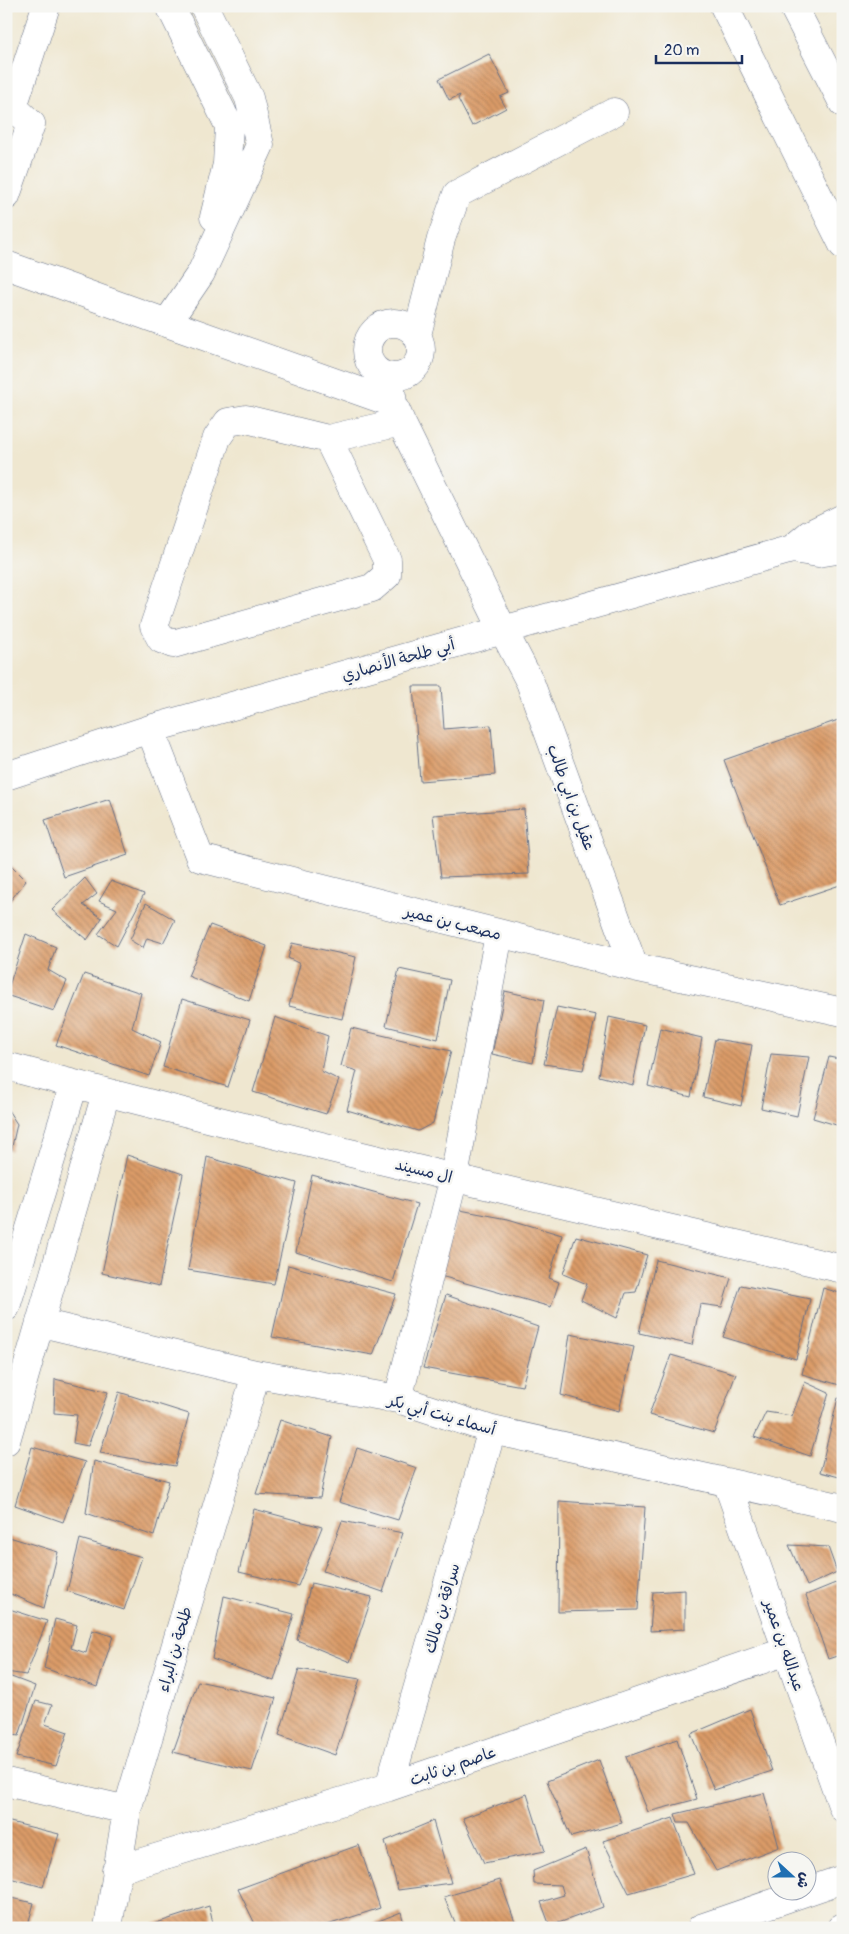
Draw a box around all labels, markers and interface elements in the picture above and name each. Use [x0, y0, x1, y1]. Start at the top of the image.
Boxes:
scale bar [656, 32, 743, 64]
text: 20 m [664, 41, 699, 60]
street label: أبي طلحة الأنصاري [339, 633, 458, 690]
street label: عقيل بن ابي طالب [539, 742, 600, 855]
street label: مصعب بن عمير [400, 901, 503, 945]
street label: ال مسيند [393, 1154, 454, 1188]
street label: أسماء بنت أبي بكر [382, 1389, 498, 1444]
street label: سراقة بن مالك [420, 1561, 464, 1656]
street label: عبدالله بن عمير [758, 1595, 809, 1694]
street label: طلحة بن البراء [153, 1604, 197, 1694]
street label: عاصم بن ثابت [407, 1742, 500, 1792]
north arrow [766, 1852, 816, 1902]
text: ش [793, 1870, 814, 1891]

